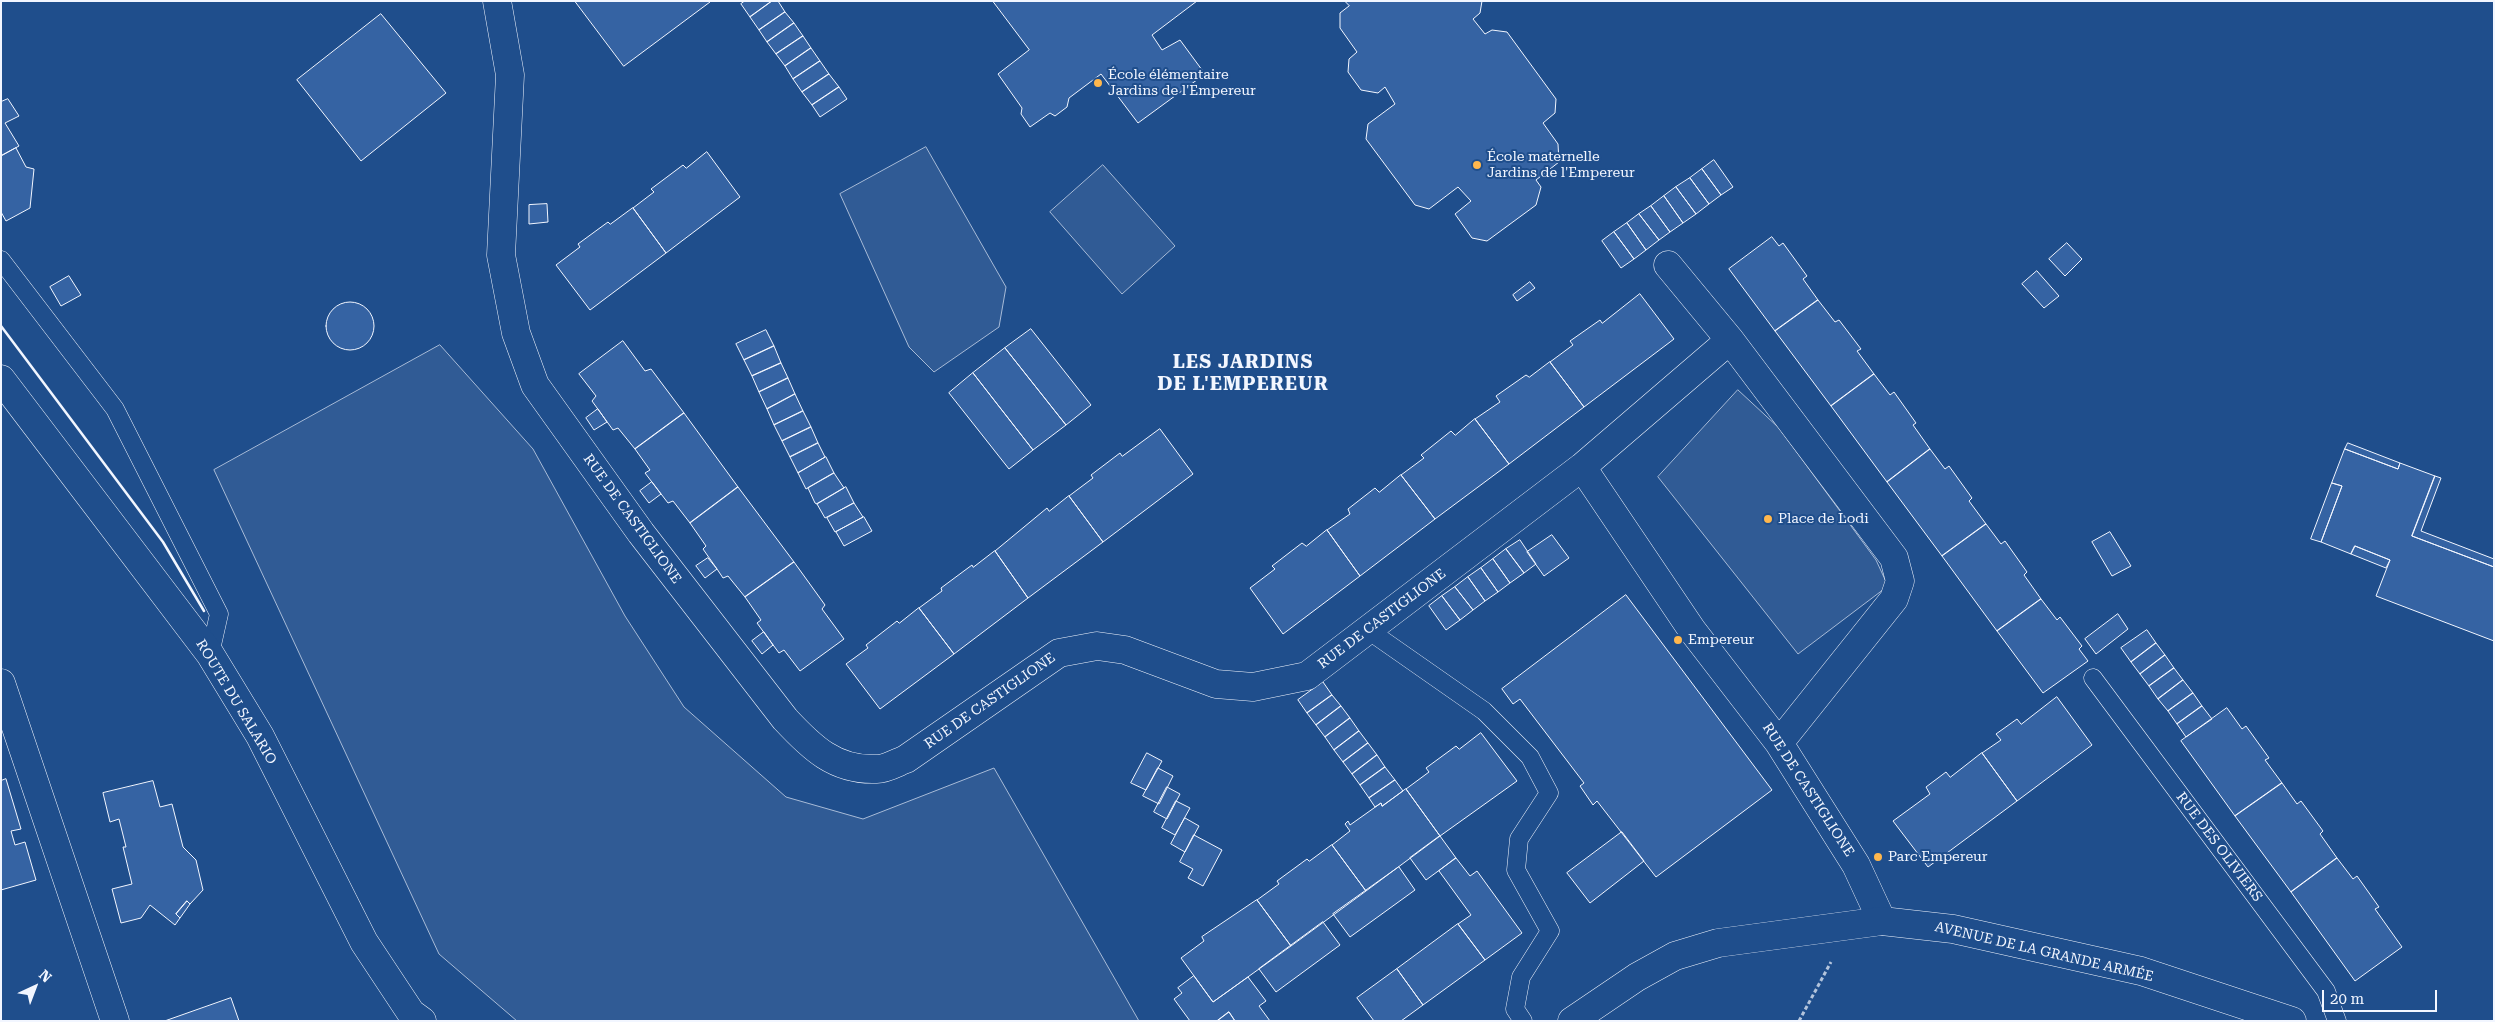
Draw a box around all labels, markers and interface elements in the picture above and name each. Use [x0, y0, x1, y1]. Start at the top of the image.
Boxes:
place label: École élémentaire Jardins de l'Empereur [1108, 67, 1256, 100]
marker: École élémentaire Jardins de l'Empereur [1092, 77, 1104, 89]
place label: École maternelle Jardins de l'Empereur [1487, 149, 1635, 182]
marker: École maternelle Jardins de l'Empereur [1471, 159, 1483, 171]
district label: LES JARDINS DE L'EMPEREUR [1156, 351, 1330, 395]
street label: RUE DE CASTIGLIONE [579, 451, 685, 587]
place label: Place de Lodi [1778, 511, 1869, 527]
marker: Place de Lodi [1762, 513, 1774, 525]
street label: RUE DE CASTIGLIONE [1315, 565, 1449, 673]
place label: Empereur [1688, 632, 1754, 648]
marker: Empereur [1672, 634, 1684, 646]
street label: ROUTE DU SALARIO [192, 637, 280, 767]
street label: RUE DE CASTIGLIONE [921, 649, 1059, 753]
street label: RUE DE CASTIGLIONE [1759, 720, 1857, 860]
street label: RUE DES OLIVIERS [2172, 789, 2266, 905]
place label: Parc Empereur [1888, 849, 1988, 865]
marker: Parc Empereur [1872, 851, 1884, 863]
street label: AVENUE DE LA GRANDE ARMÉE [1933, 919, 2155, 985]
north arrow [10, 962, 60, 1012]
text: N [36, 967, 55, 986]
scale bar [2325, 980, 2440, 1012]
text: 20 m [2330, 990, 2364, 1008]

